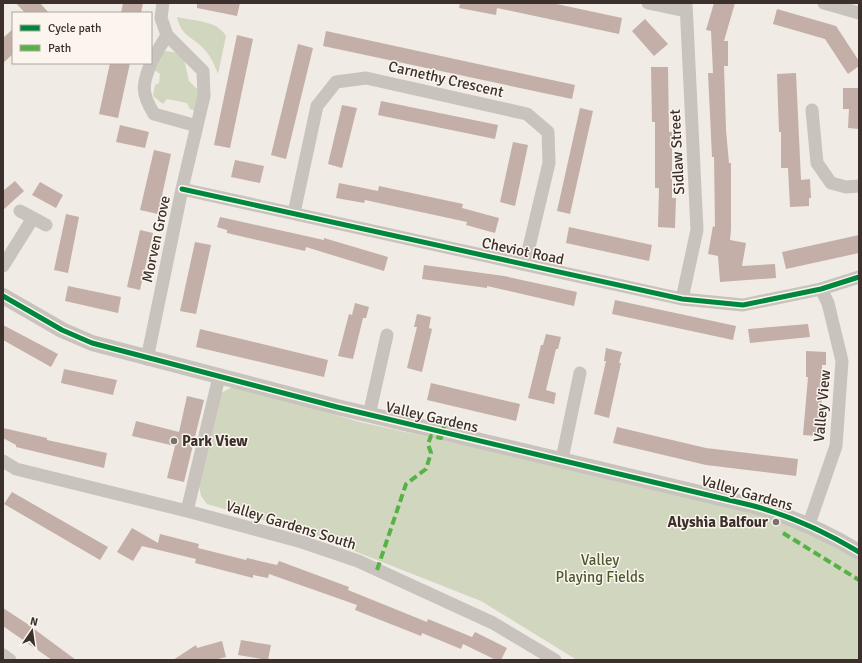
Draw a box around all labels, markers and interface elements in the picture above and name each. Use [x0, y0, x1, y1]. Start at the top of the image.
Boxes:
legend [12, 12, 152, 64]
text: Cycle path [48, 21, 101, 36]
text: Path [48, 41, 71, 56]
street label: Carnethy Crescent [387, 57, 505, 101]
street label: Sidlaw Street [666, 109, 688, 195]
street label: Morven Grove [138, 194, 174, 284]
street label: Cheviot Road [480, 234, 566, 269]
street label: Valley View [810, 369, 834, 443]
street label: Valley Gardens [384, 398, 481, 437]
place label: Park View [182, 432, 248, 450]
marker: Park View [169, 436, 179, 446]
street label: Valley Gardens [699, 471, 795, 515]
street label: Valley Gardens South [224, 497, 358, 553]
place label: Alyshia Balfour [668, 513, 768, 531]
marker: Alyshia Balfour [771, 517, 781, 527]
park label: Valley Playing Fields [555, 551, 645, 586]
north arrow [12, 611, 52, 651]
text: N [29, 615, 39, 629]

